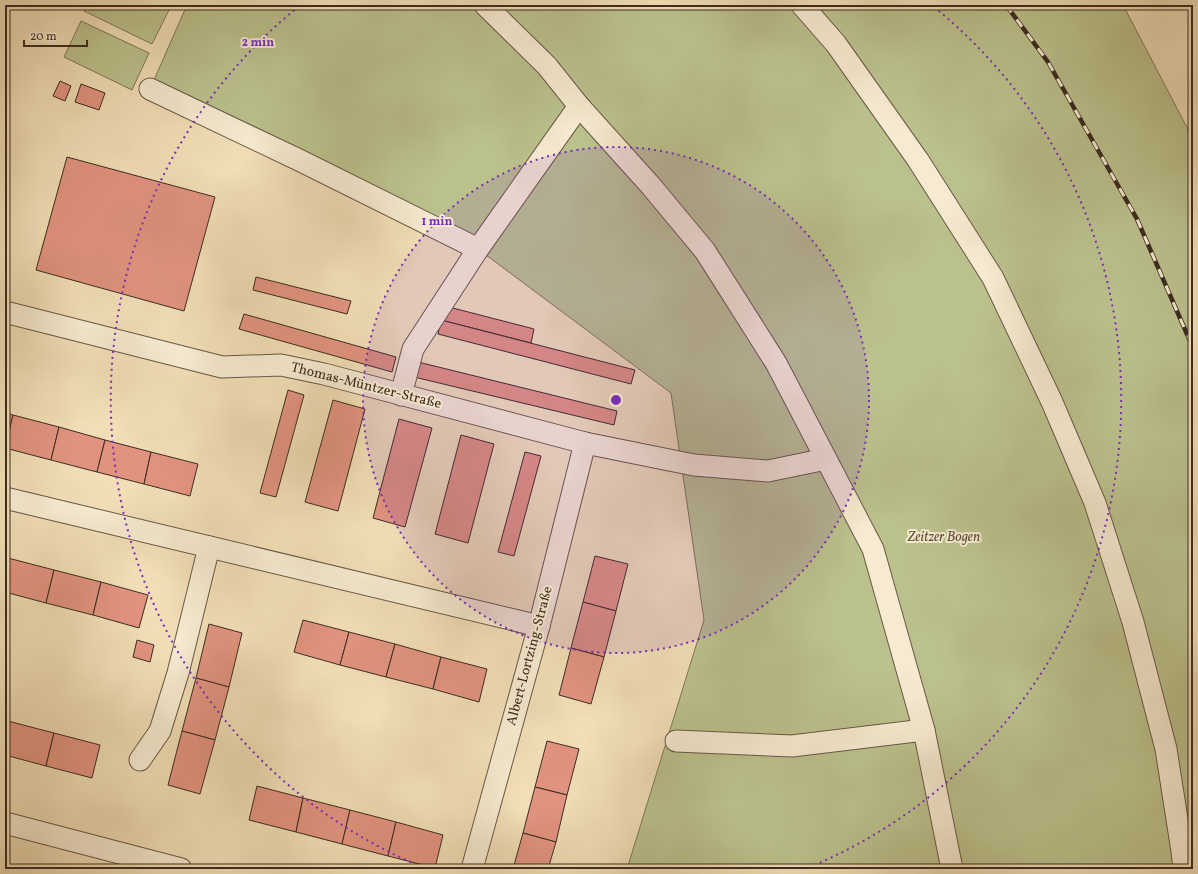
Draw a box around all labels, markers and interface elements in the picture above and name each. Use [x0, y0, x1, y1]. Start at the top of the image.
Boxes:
scale bar [24, 22, 87, 48]
text: 20 m [30, 29, 57, 45]
text: 2 min [242, 35, 274, 51]
text: 1 min [422, 214, 453, 230]
street label: Thomas-Müntzer-Straße [289, 358, 444, 414]
centre of rings [609, 393, 623, 407]
park label: Zeitzer Bogen [907, 528, 980, 547]
street label: Albert-Lortzing-Straße [502, 584, 558, 728]

